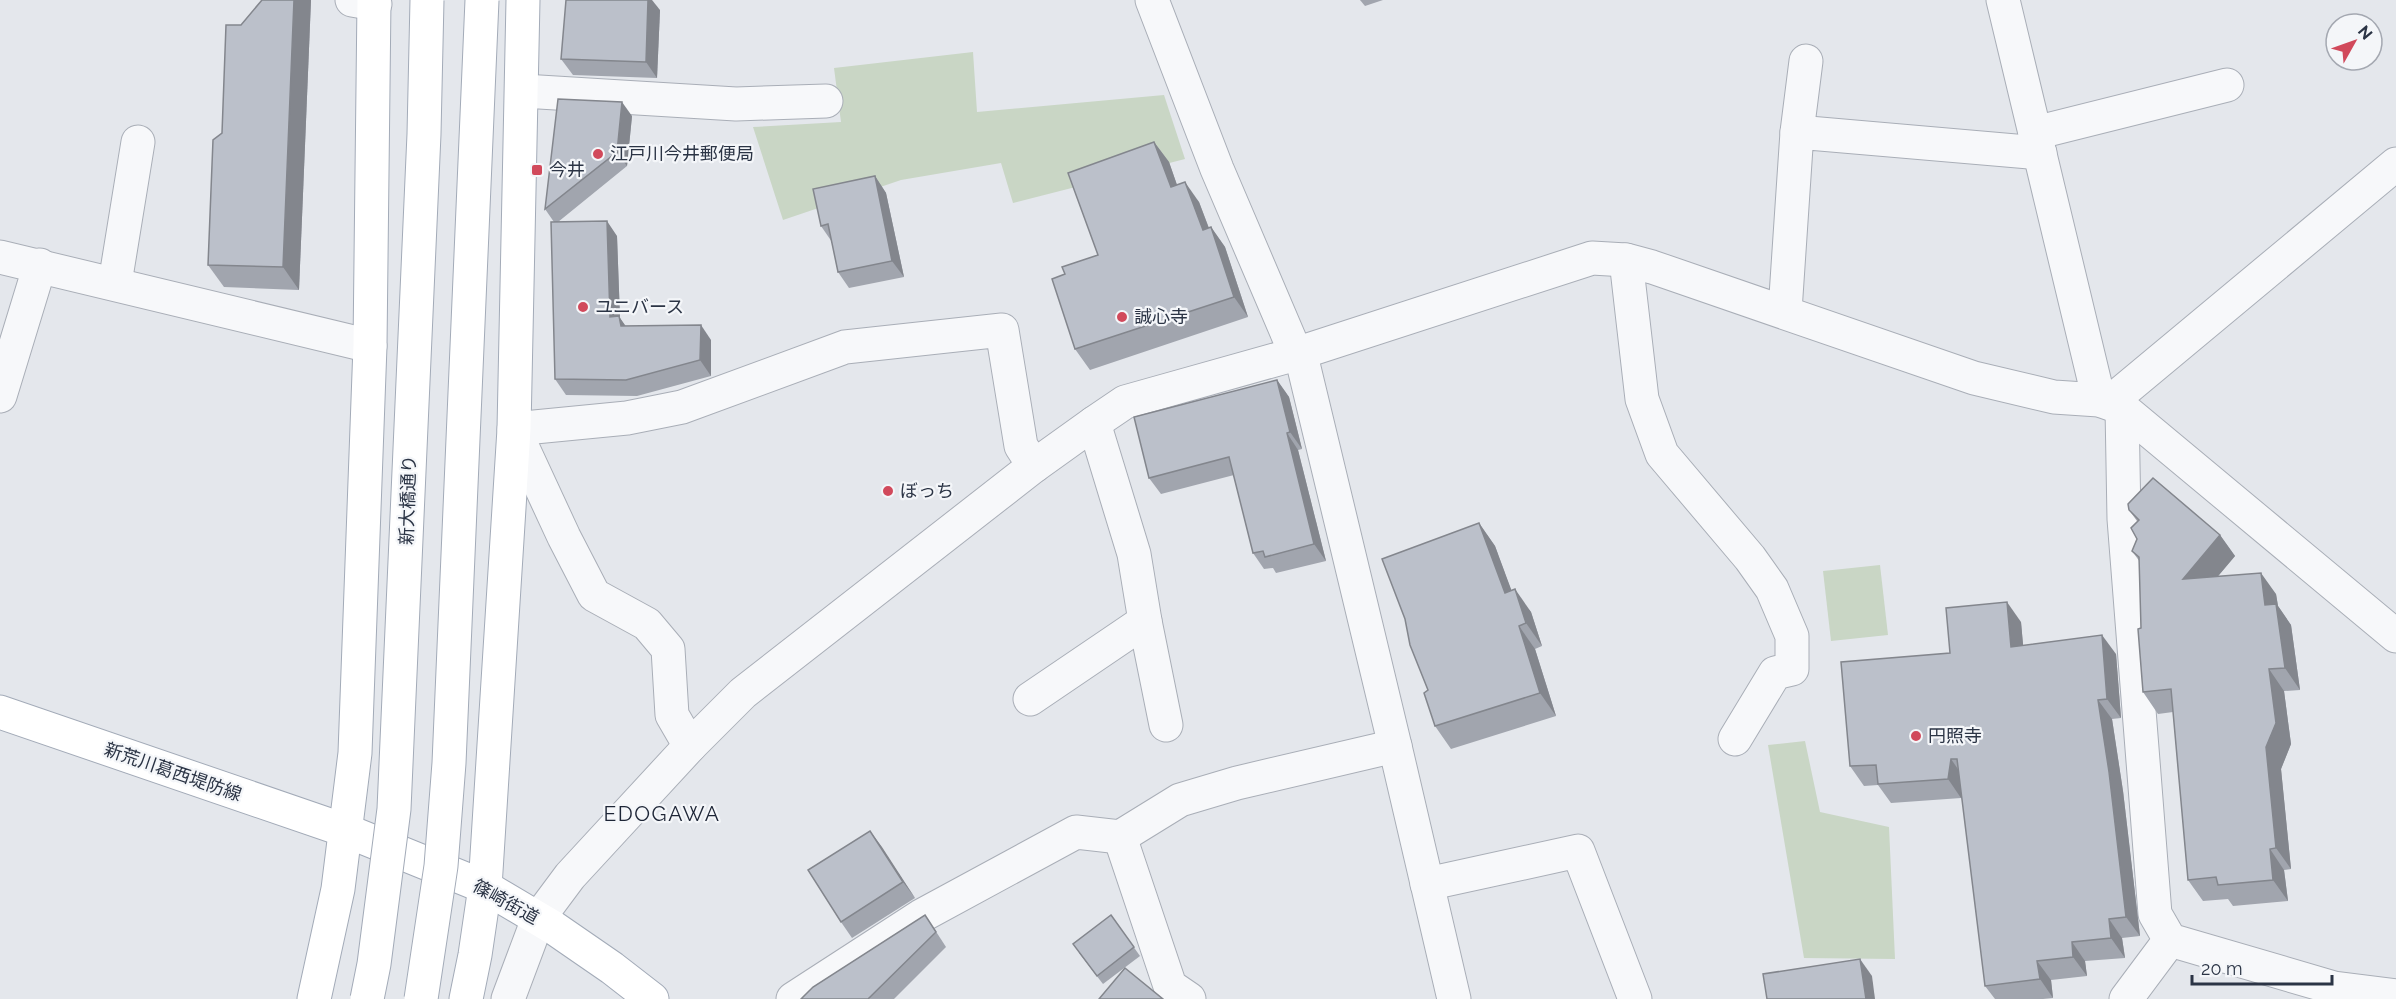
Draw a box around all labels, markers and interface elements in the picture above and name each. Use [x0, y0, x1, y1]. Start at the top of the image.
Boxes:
north arrow [2324, 12, 2384, 72]
text: N [2354, 22, 2376, 43]
place label: 江戸川今井郵便局 [610, 143, 754, 164]
marker: 江戸川今井郵便局 [591, 147, 605, 161]
place label: 今井 [549, 159, 585, 180]
marker: 今井 [530, 163, 544, 177]
place label: ユニバース [595, 296, 684, 317]
marker: ユニバース [576, 300, 590, 314]
place label: 誠心寺 [1134, 306, 1188, 327]
marker: 誠心寺 [1115, 310, 1129, 324]
street label: 新大橋通り [395, 455, 420, 545]
place label: ぼっち [900, 480, 954, 501]
marker: ぼっち [881, 484, 895, 498]
place label: 円照寺 [1928, 725, 1982, 746]
marker: 円照寺 [1909, 729, 1923, 743]
street label: 新荒川葛西堤防線 [102, 738, 245, 805]
district label: EDOGAWA [604, 801, 720, 826]
street label: 篠崎街道 [470, 875, 543, 928]
scale bar [2192, 948, 2332, 986]
text: 20 m [2201, 958, 2243, 979]

